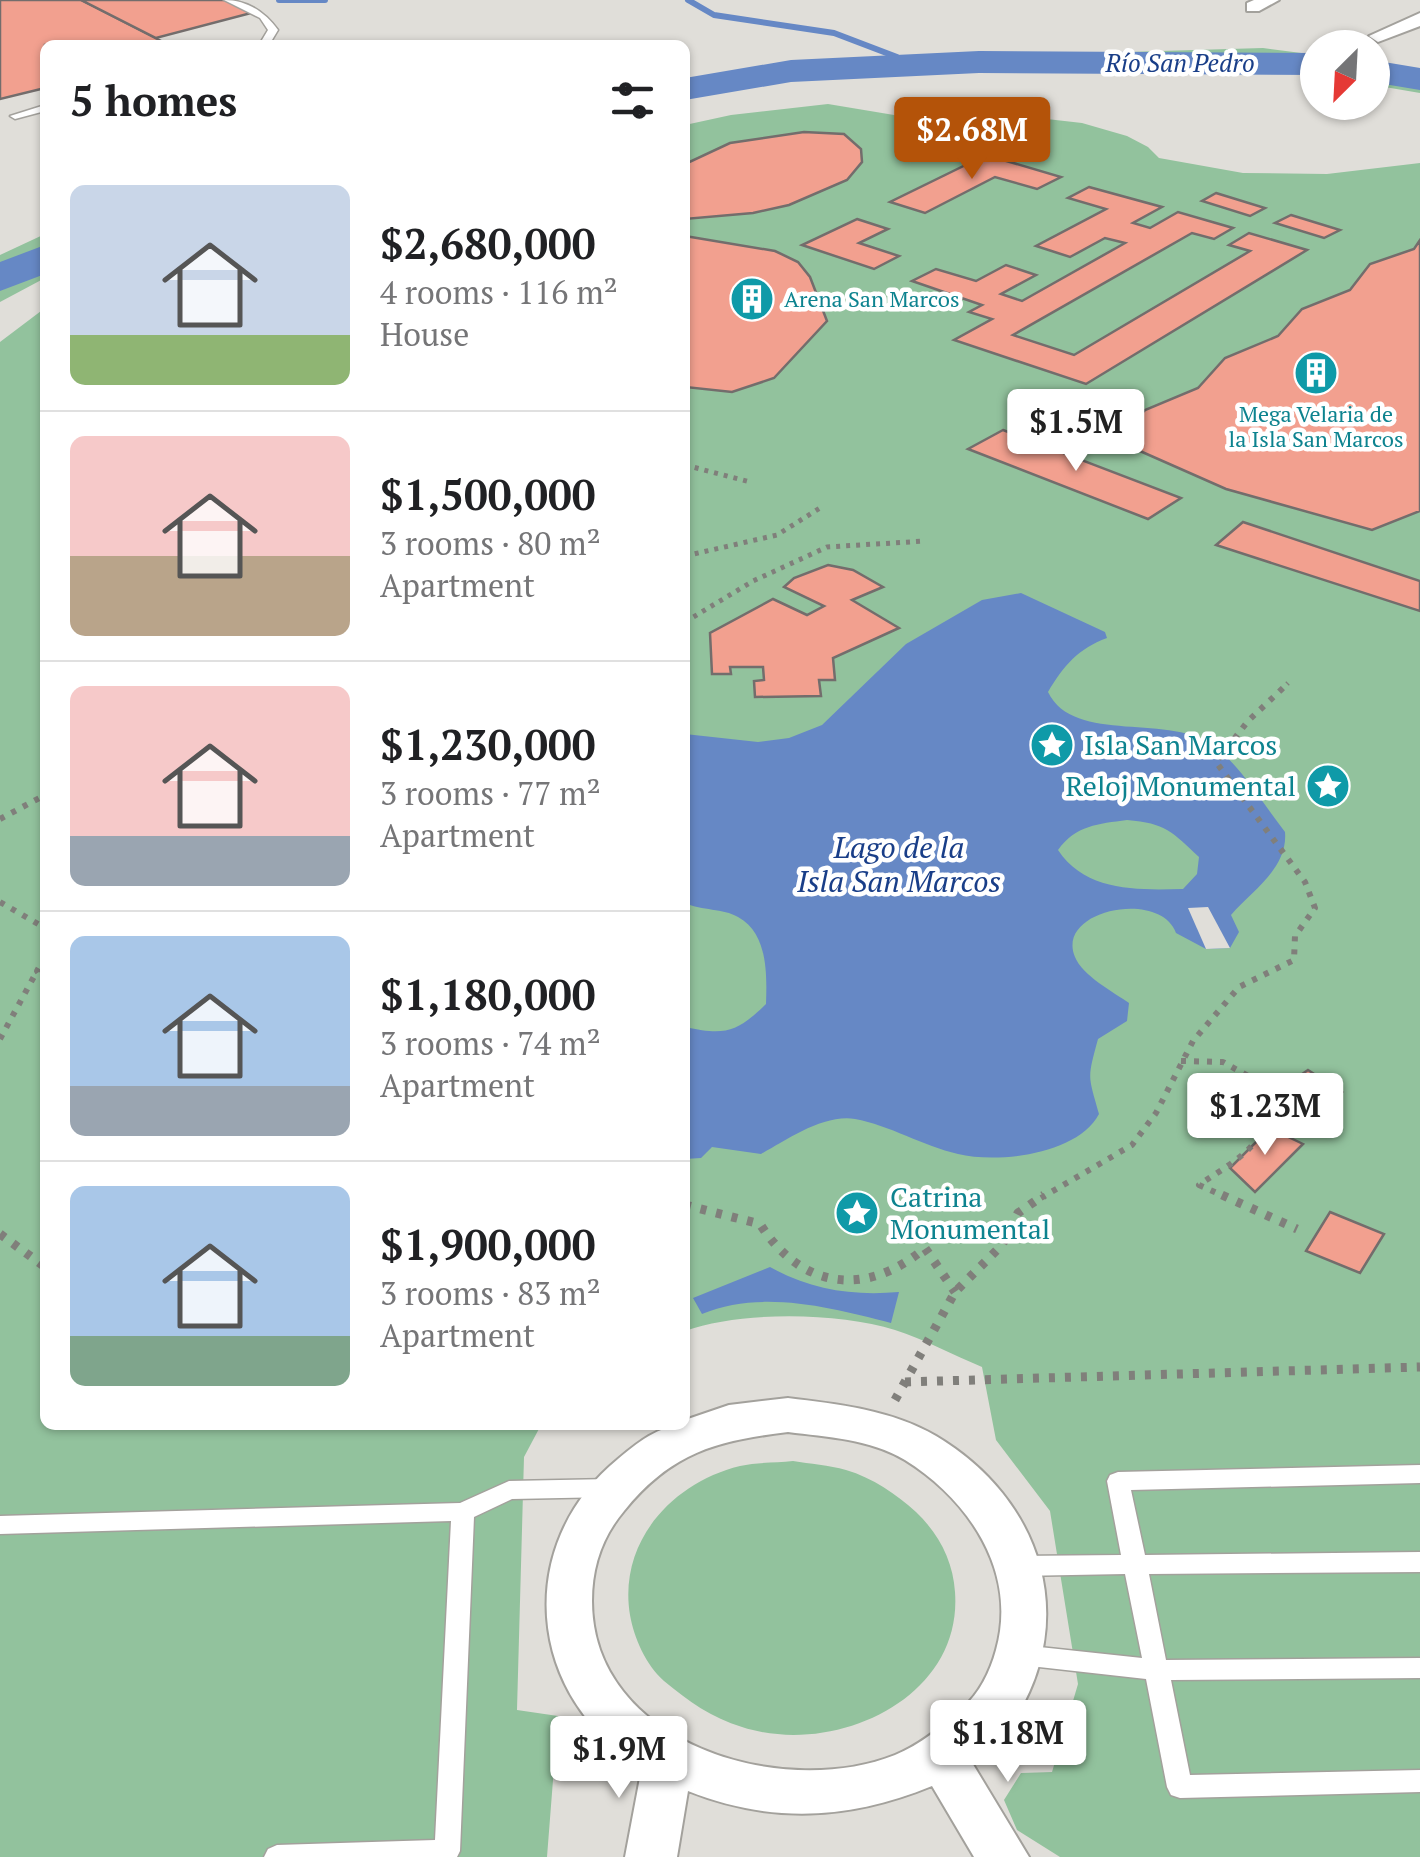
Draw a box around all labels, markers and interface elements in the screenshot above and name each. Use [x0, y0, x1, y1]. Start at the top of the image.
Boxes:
north arrow [1300, 30, 1390, 120]
map controls [1300, 30, 1390, 120]
water label: Río San Pedro [1104, 46, 1255, 79]
text: 5 homes [70, 72, 237, 128]
icon: filters [605, 73, 660, 128]
pin: $2.68M [891, 97, 1053, 182]
text: $2.68M [916, 108, 1028, 150]
text: $2,680,000 [380, 215, 596, 271]
icon: home [150, 225, 270, 345]
text: 4 rooms · 116 m² [380, 271, 618, 313]
building icon: Arena San Marcos [729, 276, 775, 322]
place label: Arena San Marcos [784, 284, 960, 313]
text: House [380, 313, 469, 355]
building icon: Mega Velaria de la Isla San Marcos [1293, 350, 1339, 396]
pin: $1.5M [1006, 389, 1146, 474]
place label: Mega Velaria de la Isla San Marcos [1229, 399, 1403, 453]
text: $1.5M [1029, 400, 1123, 442]
text: $1,500,000 [380, 466, 596, 522]
icon: home [150, 476, 270, 596]
text: 3 rooms · 80 m² [380, 522, 601, 564]
text: Apartment [380, 564, 535, 606]
text: $1,230,000 [380, 716, 596, 772]
place icon: Isla San Marcos [1029, 722, 1075, 768]
icon: home [150, 726, 270, 846]
place label: Isla San Marcos [1084, 726, 1277, 763]
place icon: Reloj Monumental [1305, 763, 1351, 809]
place label: Reloj Monumental [1066, 767, 1296, 804]
text: 3 rooms · 77 m² [380, 772, 601, 814]
text: Apartment [380, 814, 535, 856]
water label: Lago de la Isla San Marcos [796, 827, 1001, 901]
text: $1,180,000 [380, 966, 596, 1022]
icon: home [150, 976, 270, 1096]
text: 3 rooms · 74 m² [380, 1022, 601, 1064]
text: Apartment [380, 1064, 535, 1106]
pin: $1.23M [1184, 1073, 1346, 1158]
text: $1.23M [1209, 1084, 1321, 1126]
place label: Catrina Monumental [890, 1178, 1050, 1247]
place icon: Catrina Monumental [834, 1190, 880, 1236]
text: $1,900,000 [380, 1216, 596, 1272]
icon: home [150, 1226, 270, 1346]
text: 3 rooms · 83 m² [380, 1272, 601, 1314]
text: Apartment [380, 1314, 535, 1356]
pin: $1.18M [927, 1700, 1089, 1785]
text: $1.18M [952, 1711, 1064, 1753]
pin: $1.9M [549, 1716, 689, 1801]
text: $1.9M [572, 1727, 666, 1769]

